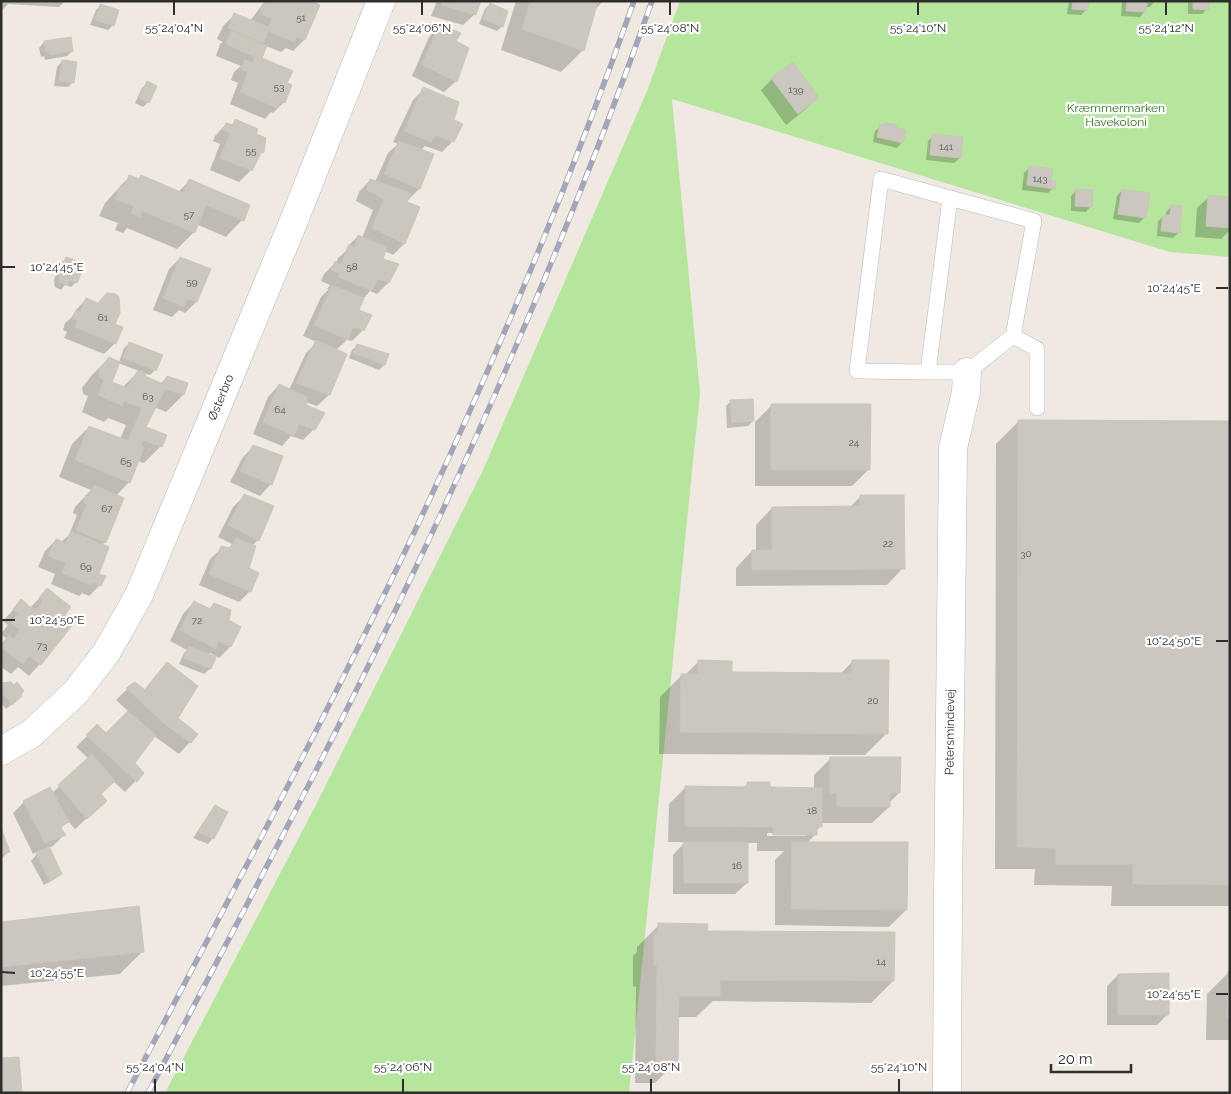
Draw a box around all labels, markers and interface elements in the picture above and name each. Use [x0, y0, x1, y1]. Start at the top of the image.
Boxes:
house number: 51 [296, 12, 307, 23]
text: 55°24'04"N [145, 21, 203, 35]
text: 55°24'06"N [393, 21, 451, 35]
text: 55°24'08"N [641, 21, 699, 35]
text: 55°24'10"N [890, 21, 946, 35]
text: 55°24'12"N [1138, 21, 1194, 35]
house number: 53 [274, 81, 284, 92]
house number: 139 [788, 84, 804, 95]
park label: Kræmmermarken Havekoloni [1067, 101, 1165, 129]
house number: 141 [939, 141, 954, 152]
house number: 55 [246, 145, 257, 156]
house number: 143 [1032, 173, 1048, 184]
house number: 57 [184, 209, 195, 220]
text: 10°24'45"E [30, 260, 84, 274]
house number: 58 [346, 261, 358, 272]
house number: 59 [186, 276, 198, 287]
text: 10°24'45"E [1147, 281, 1201, 295]
house number: 61 [98, 312, 109, 323]
street label: Østerbro [205, 372, 237, 422]
house number: 63 [142, 391, 154, 402]
house number: 64 [274, 404, 286, 415]
house number: 24 [849, 437, 860, 448]
house number: 65 [120, 456, 132, 467]
house number: 67 [101, 503, 113, 514]
house number: 22 [883, 538, 893, 549]
house number: 30 [1020, 548, 1032, 559]
house number: 69 [80, 561, 92, 572]
text: 10°24'50"E [30, 613, 84, 627]
house number: 72 [192, 615, 202, 626]
text: 10°24'50"E [1147, 634, 1201, 648]
house number: 73 [37, 640, 47, 651]
street label: Petersmindevej [942, 689, 957, 775]
house number: 20 [867, 695, 879, 706]
house number: 18 [807, 805, 817, 816]
house number: 16 [732, 860, 742, 871]
house number: 14 [876, 956, 886, 967]
text: 10°24'55"E [30, 966, 84, 980]
text: 10°24'55"E [1147, 987, 1201, 1001]
scale bar [1051, 1042, 1131, 1074]
text: 20 m [1058, 1050, 1093, 1068]
text: 55°24'04"N [126, 1060, 184, 1074]
text: 55°24'06"N [374, 1060, 432, 1074]
text: 55°24'08"N [622, 1060, 680, 1074]
text: 55°24'10"N [871, 1060, 927, 1074]

